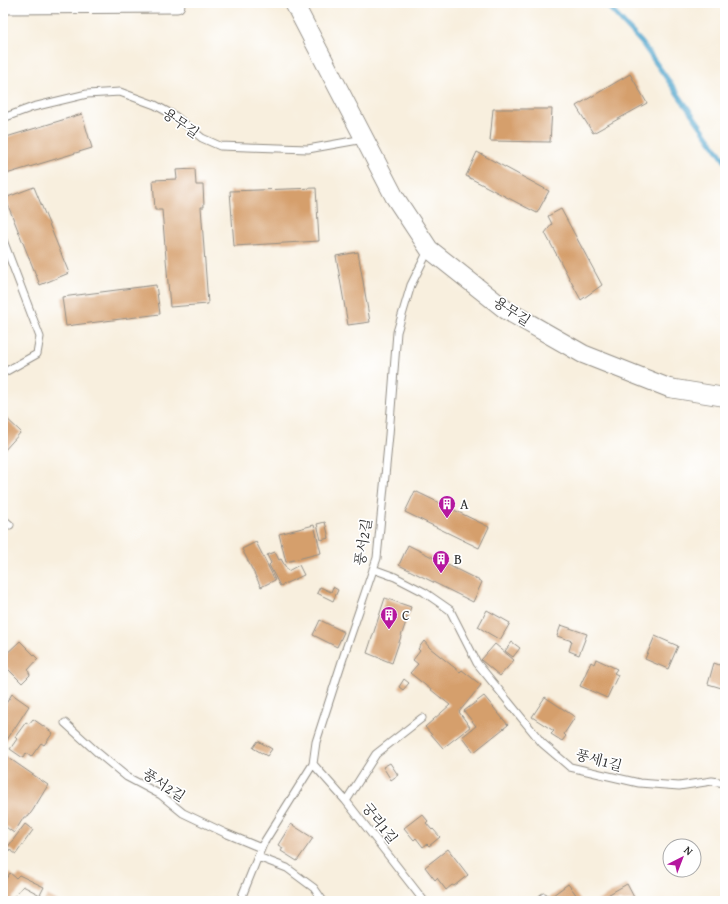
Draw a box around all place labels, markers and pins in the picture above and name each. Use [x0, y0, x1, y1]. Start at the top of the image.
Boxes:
building icon: A [437, 494, 457, 519]
place label: A [460, 494, 469, 514]
building icon: B [431, 549, 451, 574]
place label: B [454, 549, 462, 569]
building icon: C [379, 605, 399, 630]
place label: C [402, 605, 410, 625]

